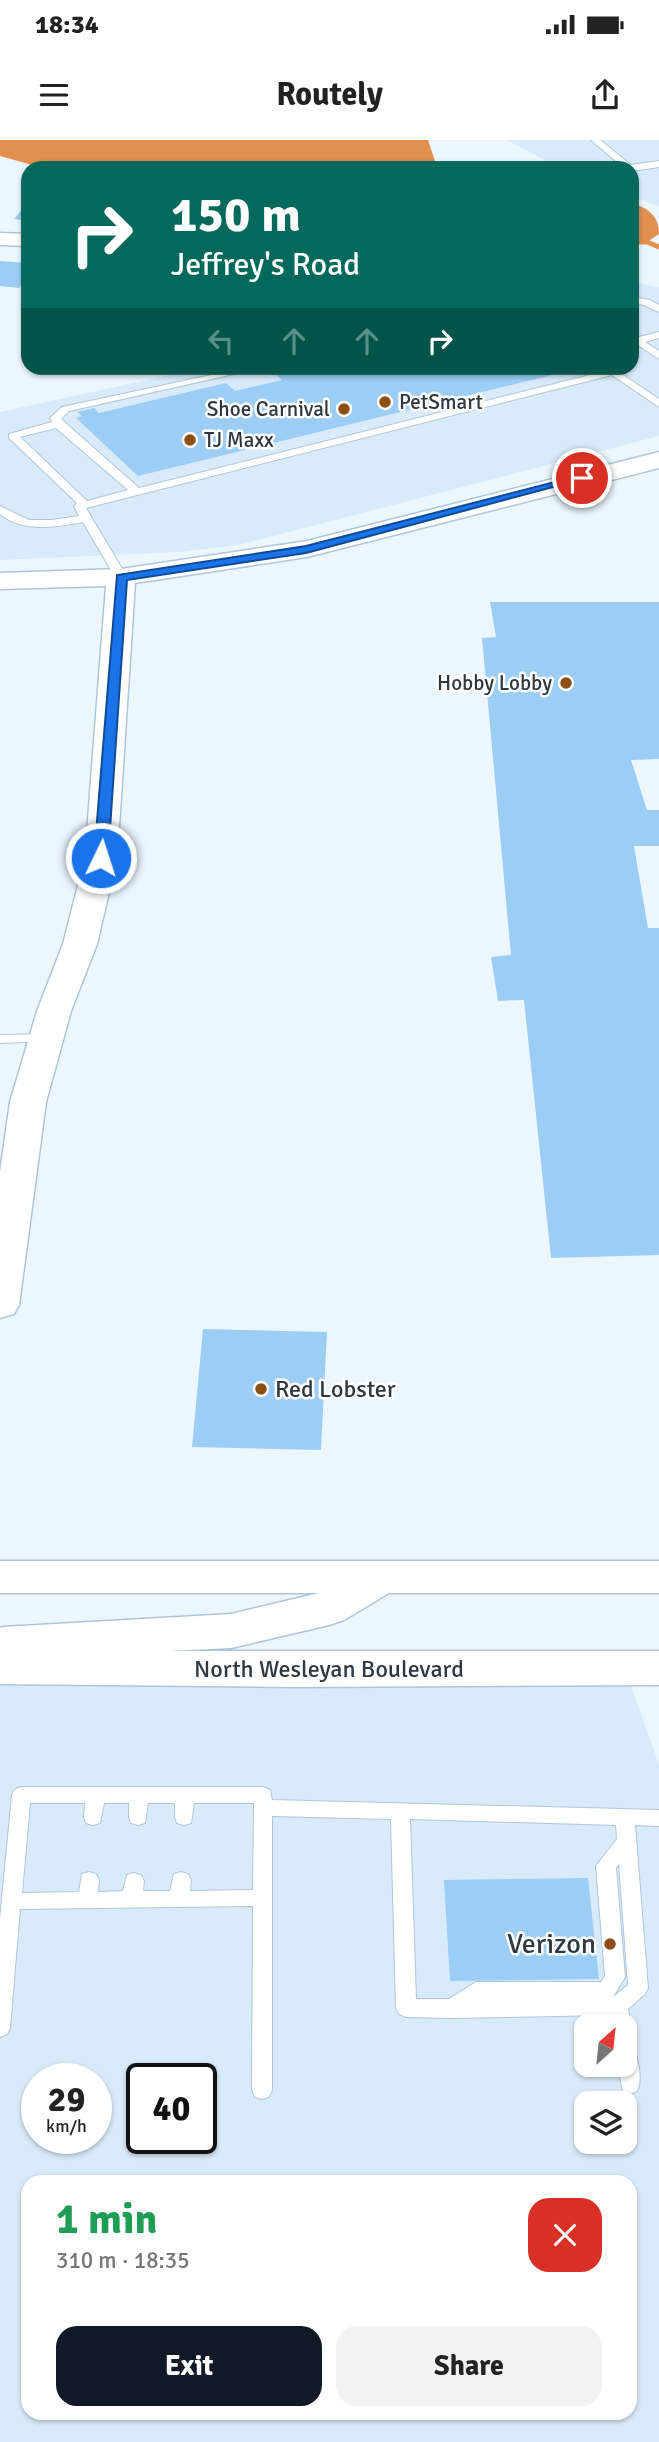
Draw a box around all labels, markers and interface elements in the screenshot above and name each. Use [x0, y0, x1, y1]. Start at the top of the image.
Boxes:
text: 18:34 [35, 9, 99, 41]
text: Routely [276, 75, 383, 114]
icon: menu [35, 76, 73, 114]
icon: share [586, 76, 624, 114]
text: 150 m [171, 185, 301, 245]
icon: right [56, 189, 147, 280]
text: Jeffrey's Road [171, 245, 360, 284]
icon: left [202, 322, 240, 360]
icon: ahead [275, 322, 313, 360]
icon: ahead [348, 322, 386, 360]
icon: right [421, 322, 459, 360]
place label: PetSmart [399, 389, 483, 415]
marker: PetSmart [377, 394, 393, 410]
place label: Shoe Carnival [207, 396, 330, 422]
marker: Shoe Carnival [336, 401, 352, 417]
place label: TJ Maxx [204, 427, 274, 453]
marker: TJ Maxx [182, 432, 198, 448]
pin [552, 448, 612, 508]
icon: arrive [563, 459, 601, 497]
place label: Hobby Lobby [437, 670, 552, 696]
marker: Hobby Lobby [558, 675, 574, 691]
position arrow [64, 821, 138, 895]
place label: Red Lobster [275, 1374, 396, 1404]
marker: Red Lobster [253, 1381, 269, 1397]
street label: North Wesleyan Boulevard [194, 1654, 464, 1684]
place label: Verizon [507, 1927, 596, 1961]
marker: Verizon [602, 1936, 618, 1952]
north arrow [574, 2014, 637, 2077]
map controls [574, 2014, 637, 2154]
speed limit sign: 40 [126, 2063, 217, 2154]
text: 29 [48, 2078, 85, 2121]
button: layers [574, 2091, 637, 2154]
text: km/h [46, 2115, 87, 2137]
text: 1 min [56, 2194, 157, 2245]
button: close [528, 2198, 602, 2272]
text: 310 m · 18:35 [56, 2246, 190, 2275]
button: Exit [56, 2326, 322, 2406]
button: Share [336, 2326, 602, 2406]

